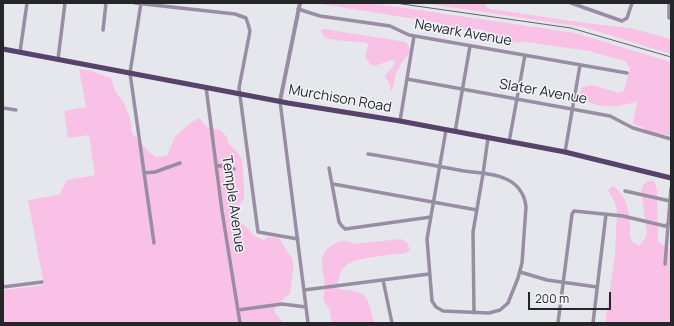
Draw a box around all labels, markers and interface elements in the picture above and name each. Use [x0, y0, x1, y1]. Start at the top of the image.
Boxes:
street label: Newark Avenue [413, 16, 513, 50]
street label: Slater Avenue [498, 76, 588, 108]
street label: Murchison Road [287, 82, 393, 116]
street label: Temple Avenue [218, 155, 248, 253]
scale bar [530, 284, 613, 310]
text: 200 m [535, 290, 569, 307]

